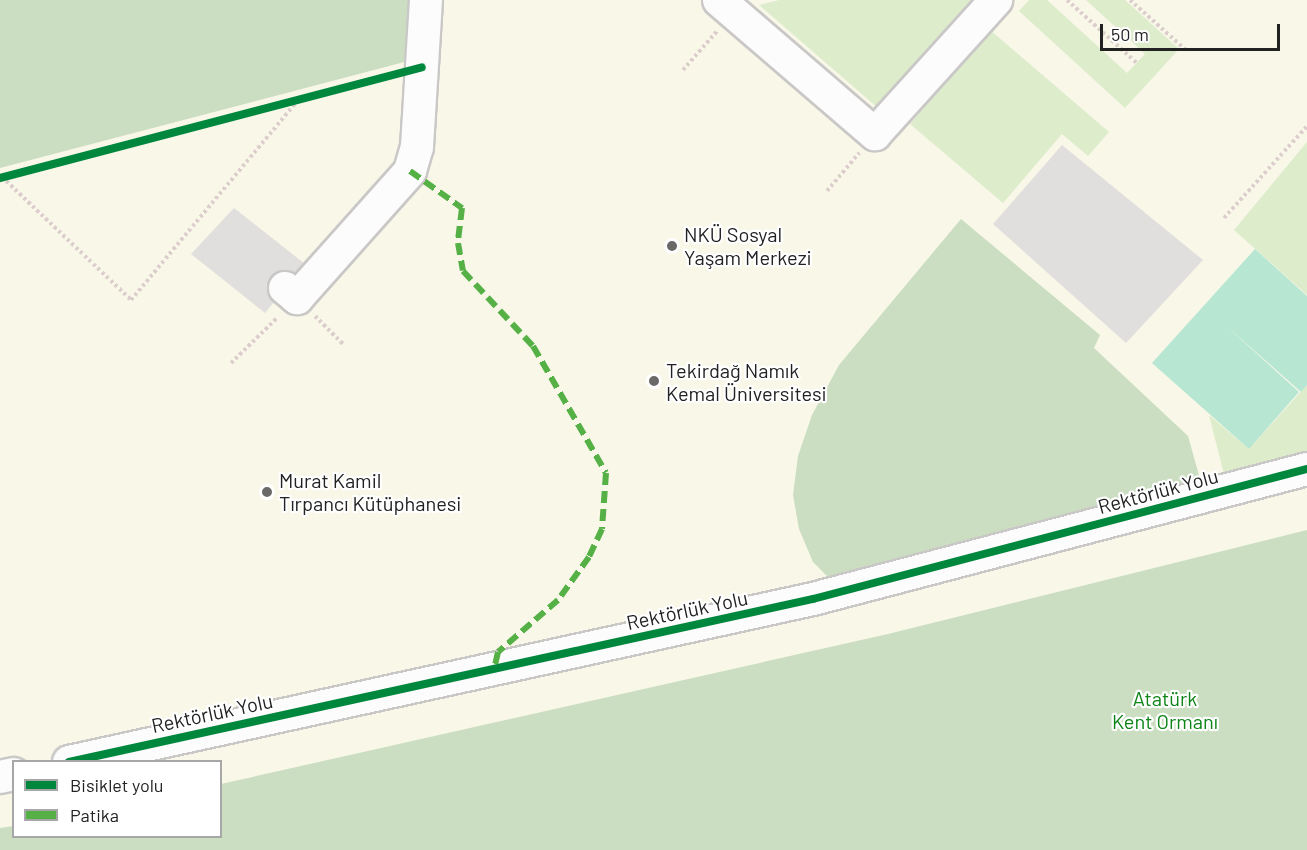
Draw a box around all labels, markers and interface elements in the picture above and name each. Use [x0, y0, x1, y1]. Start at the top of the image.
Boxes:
scale bar [1103, 12, 1283, 50]
text: 50 m [1111, 23, 1149, 45]
place label: NKÜ Sosyal Yaşam Merkezi [684, 222, 812, 269]
marker: NKÜ Sosyal Yaşam Merkezi [665, 239, 679, 253]
place label: Tekirdağ Namık Kemal Üniversitesi [666, 358, 827, 405]
marker: Tekirdağ Namık Kemal Üniversitesi [647, 374, 661, 388]
street label: Rektörlük Yolu [1095, 463, 1221, 519]
place label: Murat Kamil Tırpancı Kütüphanesi [279, 468, 461, 515]
marker: Murat Kamil Tırpancı Kütüphanesi [260, 485, 274, 499]
street label: Rektörlük Yolu [624, 585, 750, 635]
park label: Atatürk Kent Ormanı [1112, 686, 1218, 733]
street label: Rektörlük Yolu [149, 688, 275, 738]
legend [12, 760, 222, 838]
text: Bisiklet yolu [70, 774, 164, 796]
text: Patika [70, 804, 119, 826]

